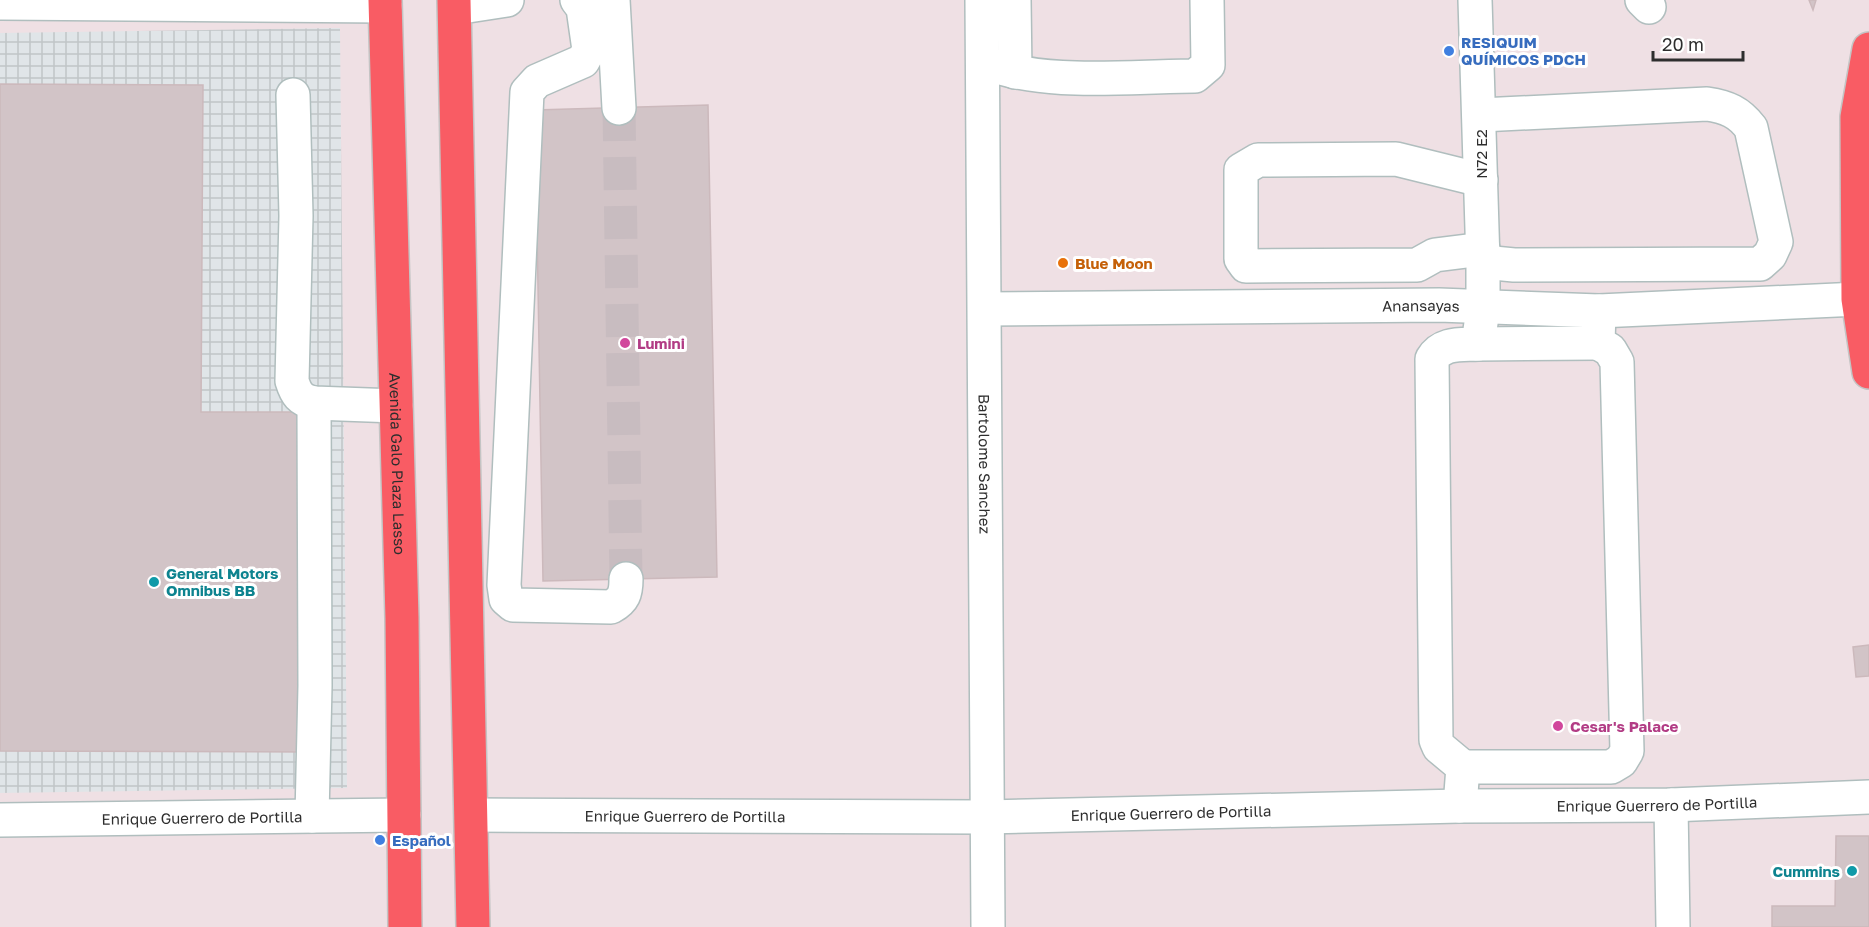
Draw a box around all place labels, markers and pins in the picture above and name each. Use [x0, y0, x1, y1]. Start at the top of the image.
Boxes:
place label: RESIQUIM QUÍMICOS PDCH [1461, 33, 1586, 68]
marker: RESIQUIM QUÍMICOS PDCH [1442, 44, 1456, 58]
place label: Blue Moon [1075, 254, 1153, 272]
marker: Blue Moon [1056, 256, 1070, 270]
place label: Lumini [637, 334, 685, 352]
marker: Lumini [618, 336, 632, 350]
place label: General Motors Omnibus BB [166, 564, 278, 599]
marker: General Motors Omnibus BB [147, 575, 161, 589]
place label: Cesar's Palace [1570, 717, 1679, 735]
marker: Cesar's Palace [1551, 719, 1565, 733]
place label: Español [392, 831, 451, 849]
marker: Español [373, 833, 387, 847]
place label: Cummins [1773, 862, 1840, 880]
marker: Cummins [1845, 864, 1859, 878]

